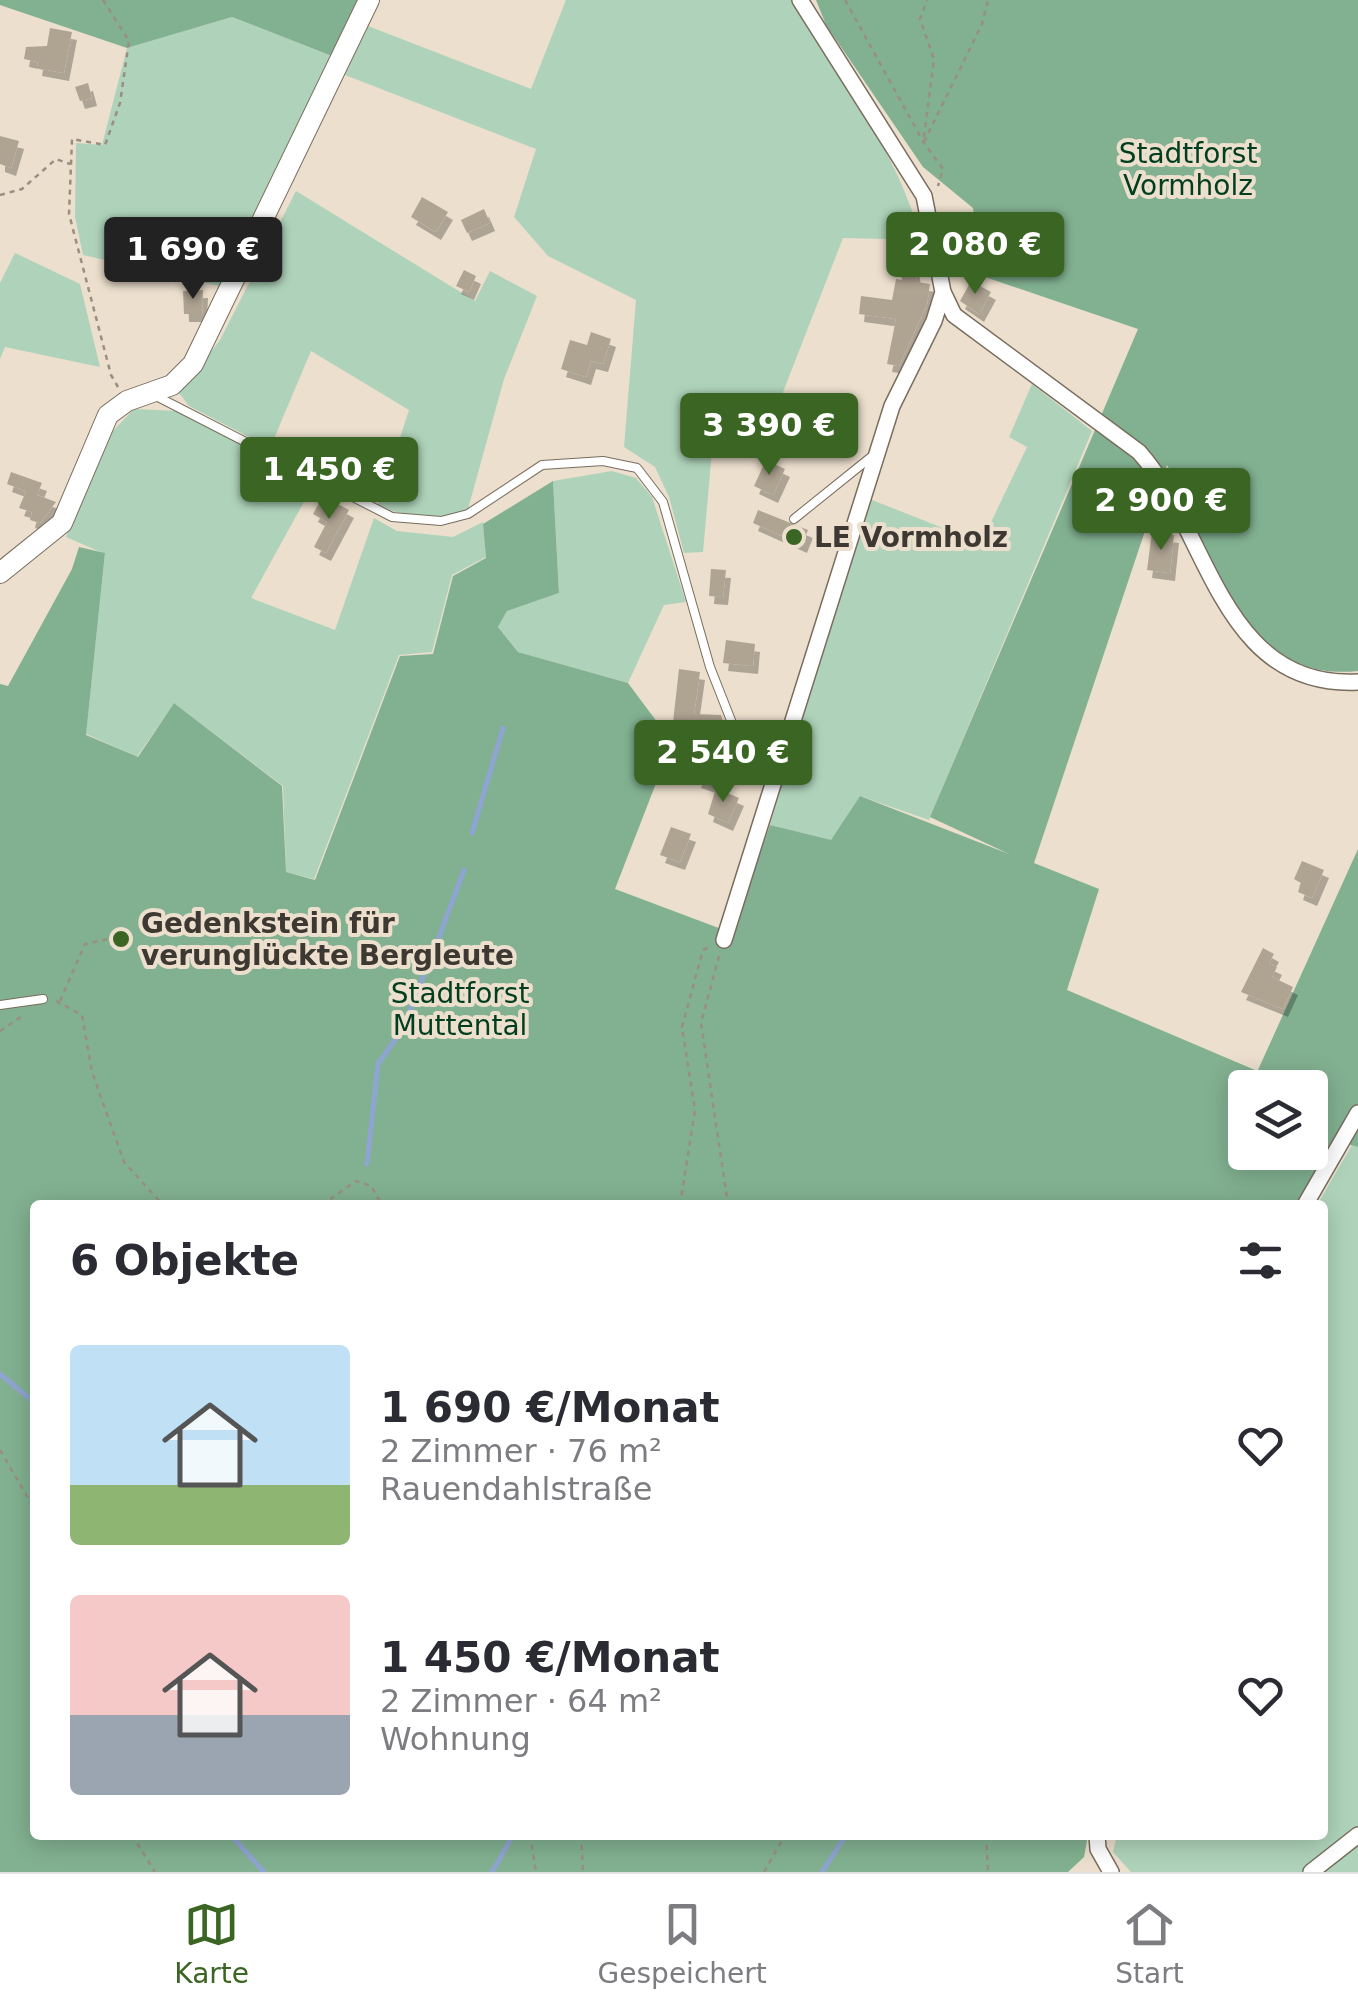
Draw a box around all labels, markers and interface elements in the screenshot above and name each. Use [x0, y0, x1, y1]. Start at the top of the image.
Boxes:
park label: Stadtforst Vormholz [1119, 137, 1257, 202]
pin: 2 080 € [883, 212, 1067, 297]
pin: 1 690 € [101, 217, 285, 302]
text: 2 080 € [908, 225, 1042, 263]
text: 1 690 € [126, 230, 260, 268]
pin: 3 390 € [677, 393, 861, 478]
text: 3 390 € [702, 406, 836, 444]
pin: 1 450 € [237, 437, 421, 522]
text: 1 450 € [262, 450, 396, 488]
pin: 2 900 € [1069, 468, 1253, 553]
text: 2 900 € [1094, 481, 1228, 519]
place label: LE Vormholz [814, 521, 1008, 554]
marker: LE Vormholz [783, 526, 805, 548]
pin: 2 540 € [631, 720, 815, 805]
text: 2 540 € [656, 733, 790, 771]
place label: Gedenkstein für verunglückte Bergleute [141, 907, 514, 972]
marker: Gedenkstein für verunglückte Bergleute [110, 928, 132, 950]
park label: Stadtforst Muttental [391, 977, 529, 1042]
map controls [1228, 1070, 1328, 1170]
button: layers [1228, 1070, 1328, 1170]
icon: filters [1233, 1233, 1288, 1288]
text: 6 Objekte [70, 1236, 299, 1285]
text: 1 690 €/Monat [380, 1383, 720, 1432]
icon: home [150, 1385, 270, 1505]
icon: heart [1233, 1418, 1288, 1473]
text: 2 Zimmer · 76 m² [380, 1432, 662, 1470]
text: Rauendahlstraße [380, 1470, 652, 1508]
text: 1 450 €/Monat [380, 1633, 720, 1682]
icon: home [150, 1635, 270, 1755]
icon: heart [1233, 1668, 1288, 1723]
text: 2 Zimmer · 64 m² [380, 1682, 662, 1720]
text: Wohnung [380, 1720, 531, 1758]
tab: Karte [174, 1897, 249, 1990]
tab: Gespeichert [598, 1897, 767, 1990]
tab: Start [1115, 1897, 1184, 1990]

